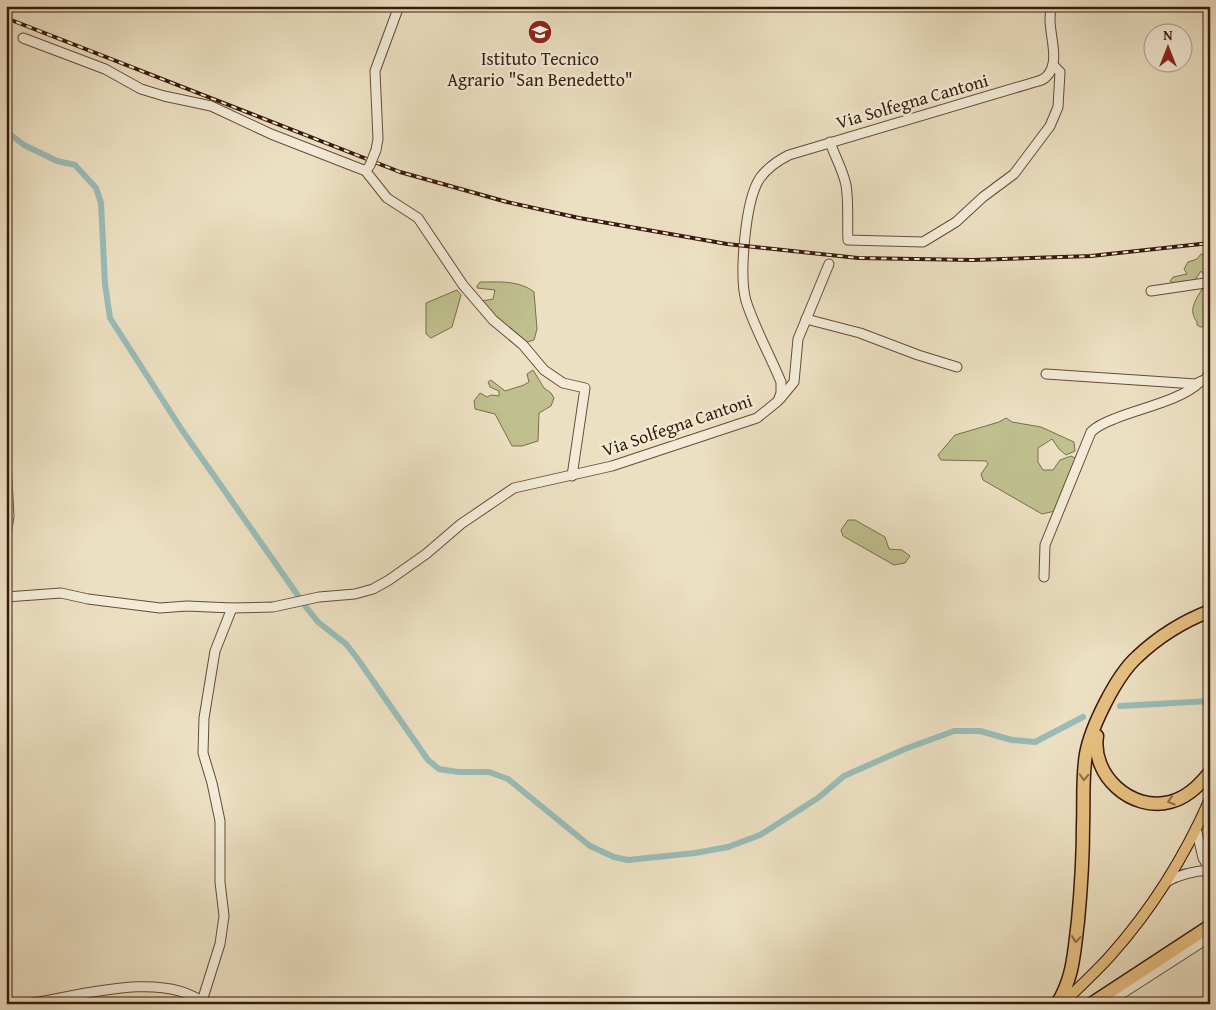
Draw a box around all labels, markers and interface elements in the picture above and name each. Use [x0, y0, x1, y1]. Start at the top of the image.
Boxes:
school or university icon: Istituto Tecnico Agrario "San Benedetto" [527, 19, 553, 45]
north arrow [1144, 22, 1194, 72]
text: N [1163, 25, 1173, 45]
place label: Istituto Tecnico Agrario "San Benedetto" [447, 45, 633, 93]
street label: Via Solfegna Cantoni [833, 66, 991, 136]
street label: Via Solfegna Cantoni [598, 387, 756, 463]
one-way arrow [1079, 773, 1089, 781]
one-way arrow [1168, 795, 1176, 805]
one-way arrow [1071, 935, 1082, 943]

